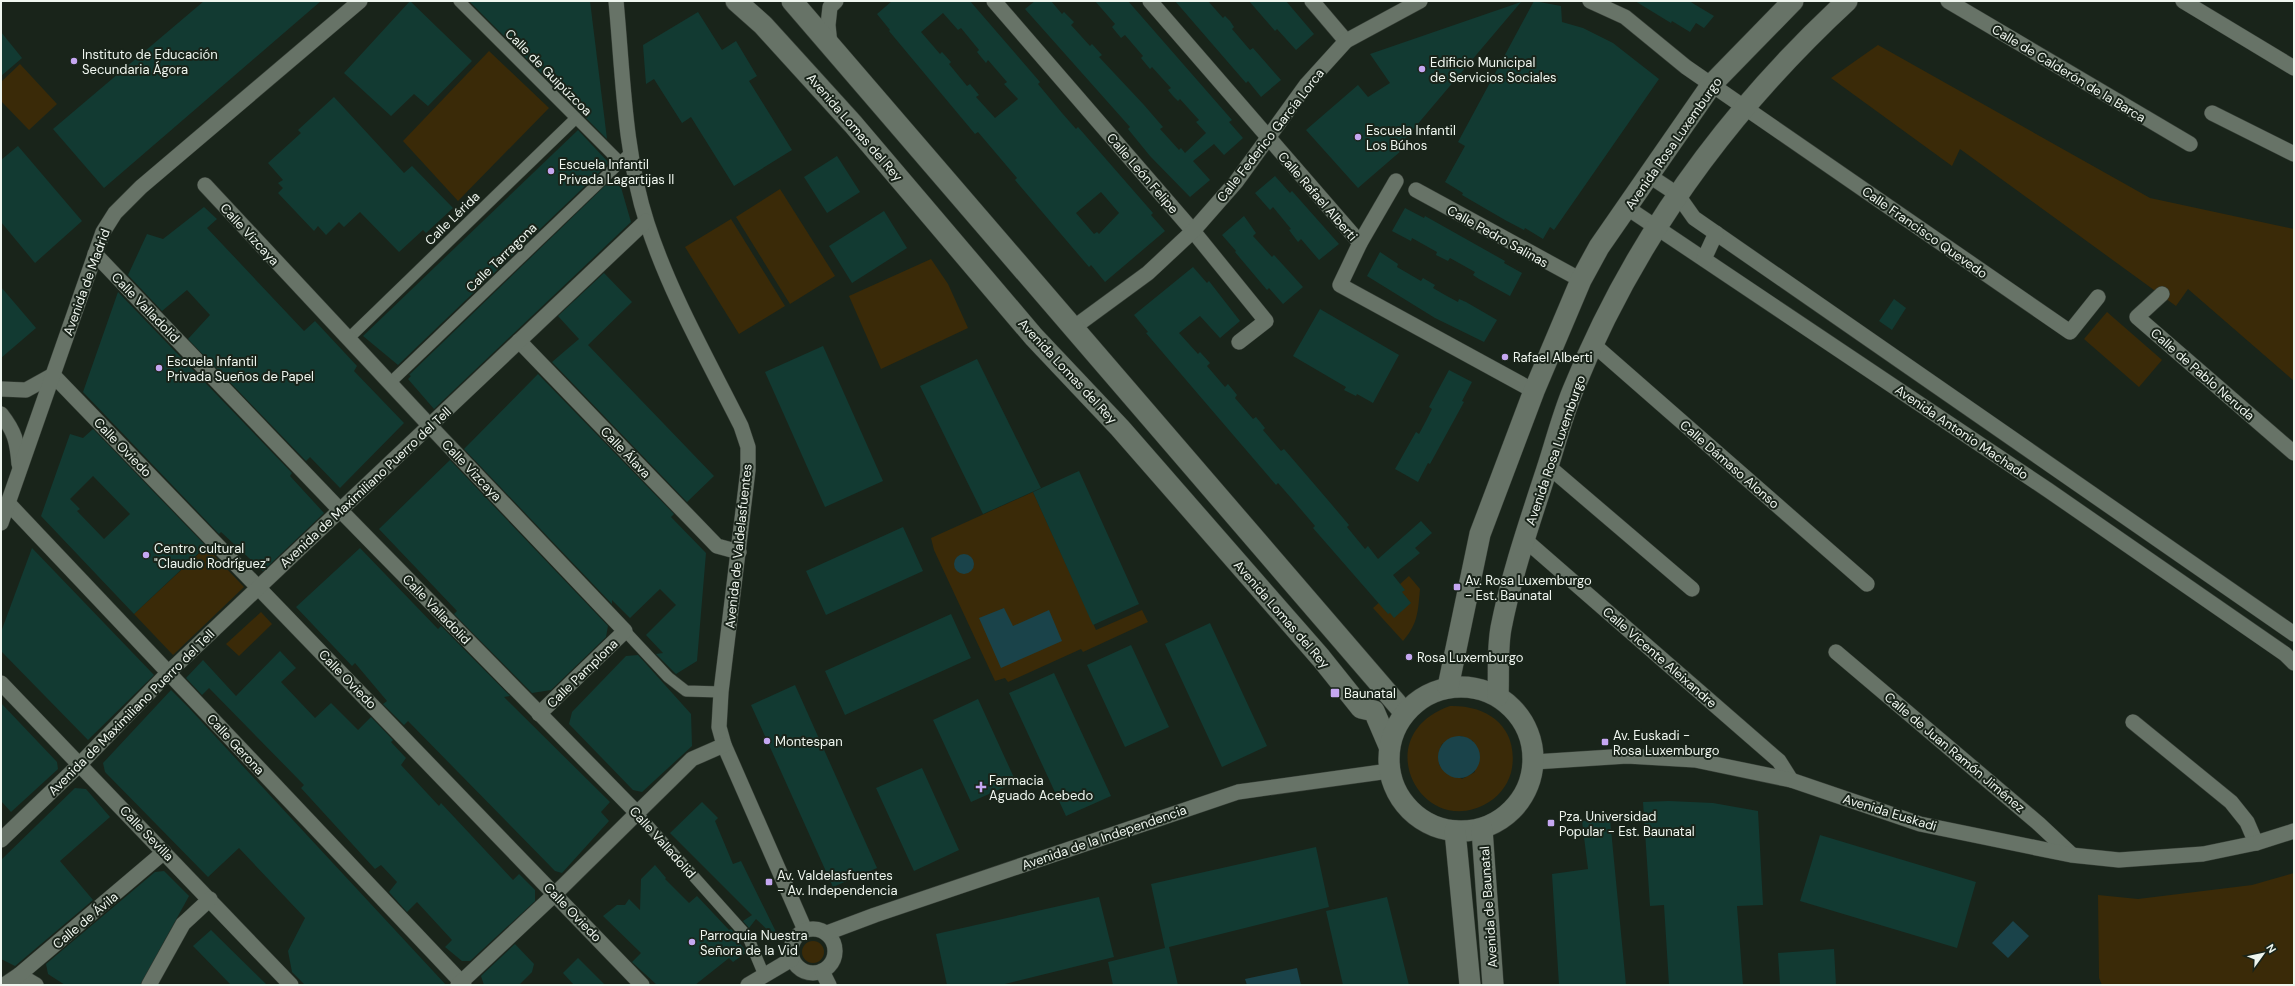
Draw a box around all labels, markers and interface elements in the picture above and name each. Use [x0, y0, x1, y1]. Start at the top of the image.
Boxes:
street label: Calle de Calderón de la Barca [1989, 21, 2149, 126]
street label: Calle de Guipúzcoa [502, 25, 596, 119]
place label: Instituto de Educación Secundaria Ágora [82, 46, 218, 78]
place label: Edificio Municipal de Servicios Sociales [1430, 54, 1557, 86]
marker: Instituto de Educación Secundaria Ágora [69, 56, 79, 66]
marker: Edificio Municipal de Servicios Sociales [1417, 64, 1427, 74]
street label: Calle Federico García Lorca [1213, 65, 1328, 206]
street label: Avenida Lomas del Rey [803, 70, 906, 185]
street label: Avenida Rosa Luxemburgo [1621, 74, 1726, 213]
place label: Escuela Infantil Los Búhos [1366, 122, 1456, 154]
street label: Calle León Felipe [1103, 130, 1182, 217]
marker: Escuela Infantil Los Búhos [1353, 132, 1363, 142]
street label: Calle Rafael Alberti [1274, 148, 1361, 244]
place label: Escuela Infantil Privada Lagartijas II [559, 156, 674, 188]
marker: Escuela Infantil Privada Lagartijas II [546, 166, 556, 176]
street label: Calle Francisco Quevedo [1859, 183, 1991, 282]
street label: Calle Lérida [421, 188, 483, 249]
street label: Calle Vizcaya [216, 200, 283, 269]
street label: Calle Pedro Salinas [1444, 202, 1551, 271]
street label: Calle Tarragona [462, 219, 540, 296]
street label: Avenida de Madrid [59, 226, 114, 338]
street label: Calle Valladolid [108, 269, 183, 346]
street label: Avenida Lomas del Rey [1014, 315, 1121, 427]
street label: Calle de Pablo Neruda [2147, 325, 2258, 424]
place label: Rafael Alberti [1513, 349, 1593, 366]
marker: Rafael Alberti [1500, 352, 1510, 362]
place label: Escuela Infantil Privada Sueños de Papel [167, 353, 314, 385]
marker: Escuela Infantil Privada Sueños de Papel [154, 363, 164, 373]
street label: Avenida Rosa Luxemburgo [1522, 373, 1589, 527]
street label: Avenida Antonio Machado [1892, 381, 2032, 484]
street label: Avenida de Maximiliano Puerro del Tell [276, 403, 455, 571]
street label: Calle Oviedo [90, 414, 155, 481]
street label: Calle Dámaso Alonso [1676, 417, 1783, 512]
street label: Calle Álava [597, 422, 655, 482]
street label: Calle Vizcaya [438, 436, 505, 505]
street label: Avenida de Valdelasfuentes [721, 463, 756, 629]
place label: Centro cultural "Claudio Rodríguez" [154, 540, 270, 572]
marker: Centro cultural "Claudio Rodríguez" [141, 550, 151, 560]
street label: Avenida Lomas del Rey [1230, 557, 1333, 672]
street label: Calle Valladolid [399, 571, 474, 648]
place label: Av. Rosa Luxemburgo - Est. Baunatal [1465, 572, 1592, 604]
marker: Av. Rosa Luxemburgo - Est. Baunatal [1452, 582, 1462, 592]
street label: Calle Vicente Aleixandre [1599, 603, 1720, 712]
street label: Avenida de Maximiliano Puerro del Tell [45, 626, 218, 799]
street label: Calle Pamplona [543, 635, 621, 712]
street label: Calle Oviedo [315, 646, 380, 713]
place label: Rosa Luxemburgo [1417, 649, 1524, 666]
marker: Rosa Luxemburgo [1404, 652, 1414, 662]
place label: Baunatal [1344, 685, 1396, 702]
marker: Baunatal [1329, 687, 1341, 699]
street label: Calle de Juan Ramón Jiménez [1881, 689, 2028, 816]
street label: Calle Gerona [203, 710, 268, 778]
place label: Av. Euskadi - Rosa Luxemburgo [1613, 727, 1720, 759]
place label: Montespan [775, 733, 843, 750]
marker: Montespan [762, 736, 772, 746]
marker: Av. Euskadi - Rosa Luxemburgo [1600, 737, 1610, 747]
place label: Farmacia Aguado Acebedo [989, 772, 1093, 804]
marker: Farmacia Aguado Acebedo [976, 782, 986, 792]
street label: Avenida Euskadi [1841, 790, 1939, 835]
street label: Avenida de la Independencia [1020, 801, 1189, 874]
street label: Calle Sevilla [116, 802, 177, 865]
street label: Calle Valladolid [626, 803, 699, 882]
place label: Pza. Universidad Popular - Est. Baunatal [1559, 808, 1695, 840]
marker: Pza. Universidad Popular - Est. Baunatal [1546, 818, 1556, 828]
street label: Avenida de Baunatal [1476, 846, 1501, 968]
place label: Av. Valdelasfuentes - Av. Independencia [777, 867, 897, 899]
marker: Av. Valdelasfuentes - Av. Independencia [764, 877, 774, 887]
street label: Calle Oviedo [540, 879, 605, 946]
street label: Calle de Ávila [49, 887, 121, 953]
place label: Parroquia Nuestra Señora de la Vid [700, 927, 808, 959]
north arrow [2243, 934, 2283, 974]
marker: Parroquia Nuestra Señora de la Vid [687, 937, 697, 947]
text: N [2263, 941, 2279, 956]

